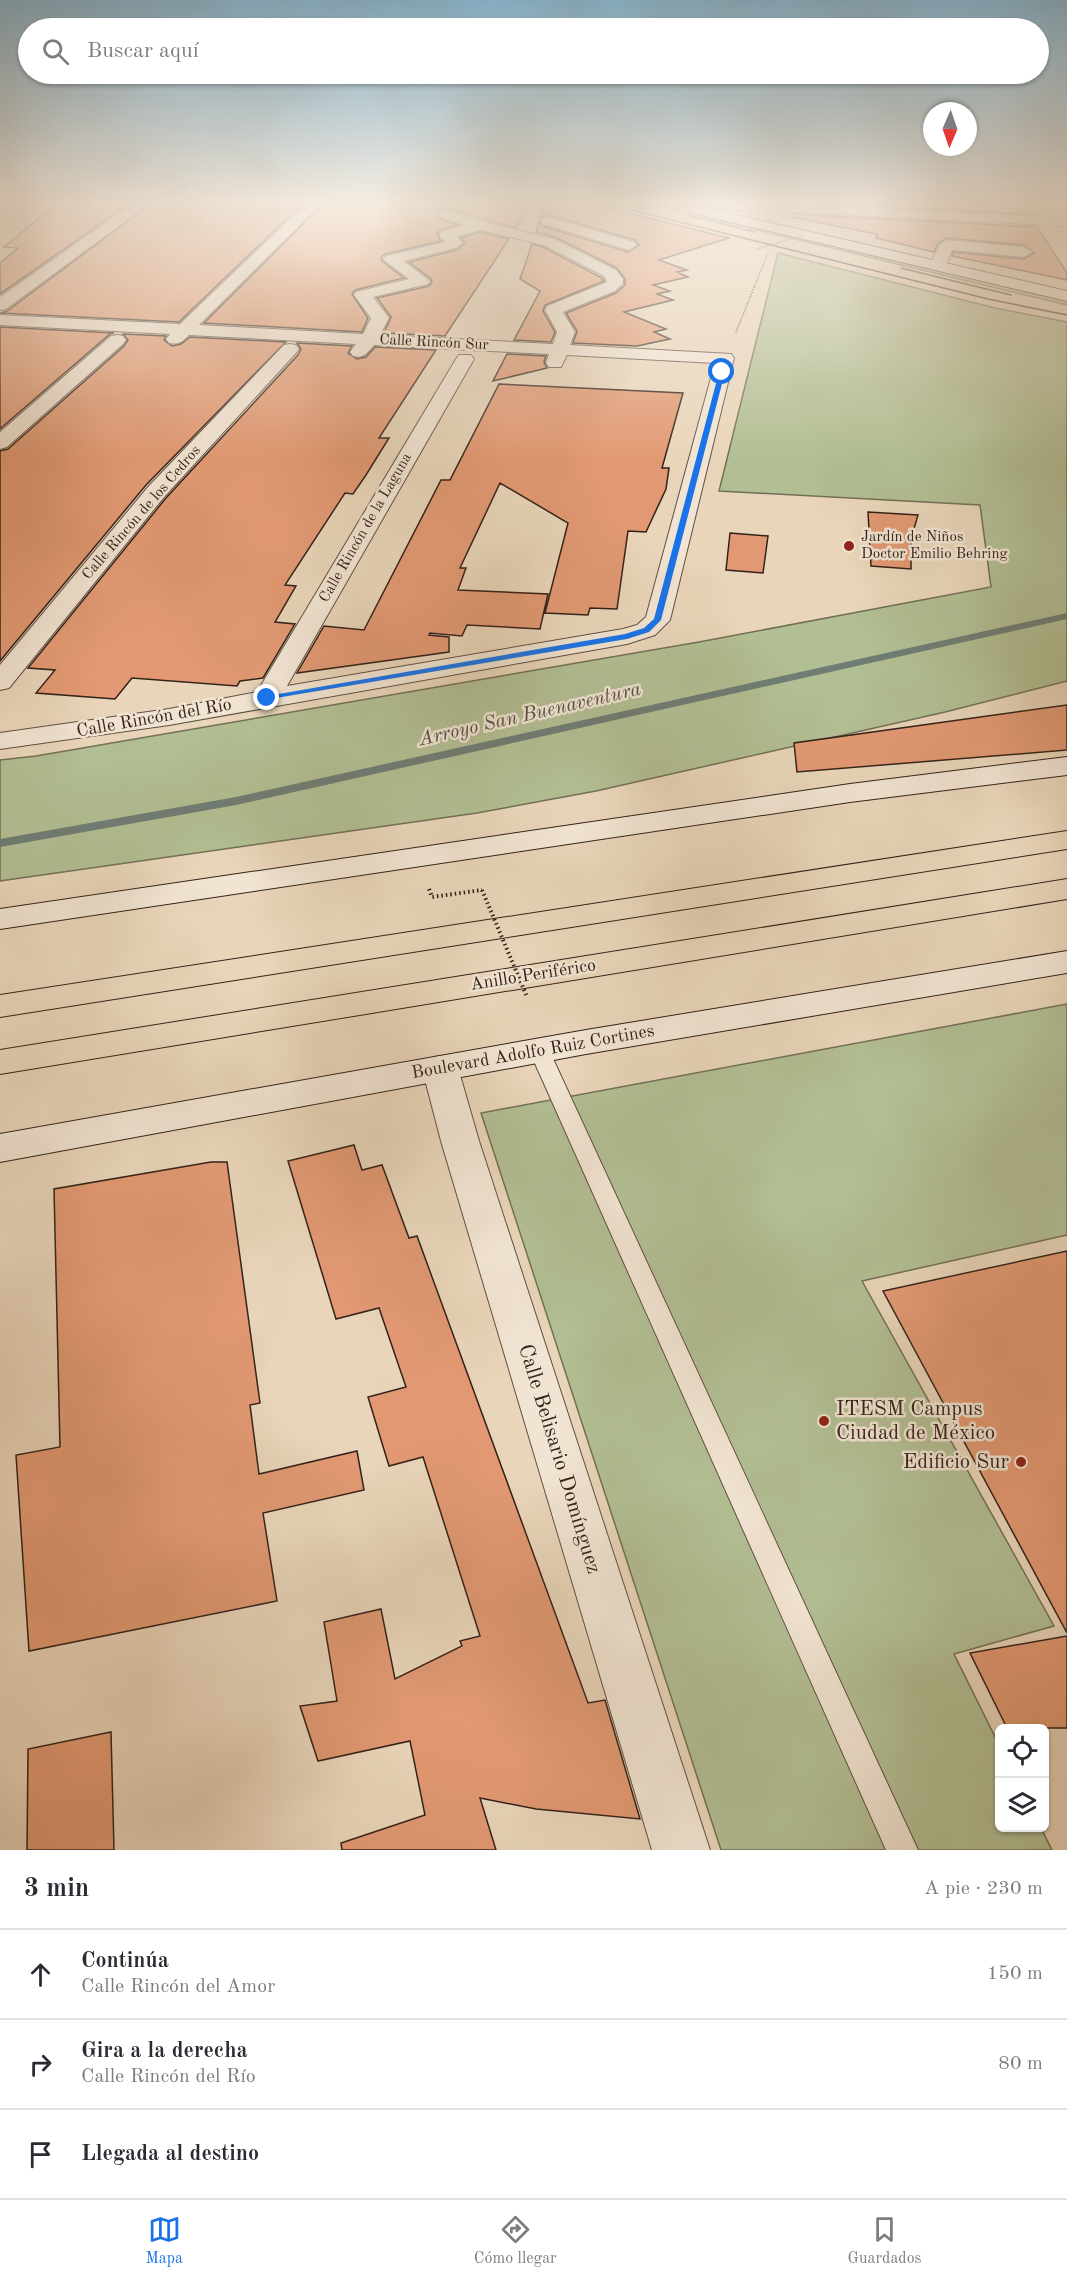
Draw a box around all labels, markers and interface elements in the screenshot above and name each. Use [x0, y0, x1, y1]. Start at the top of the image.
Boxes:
search box [18, 18, 1049, 84]
icon: search [39, 35, 72, 68]
text: Buscar aquí [87, 40, 199, 62]
north arrow [923, 102, 977, 156]
street label: Calle Rincón Sur [379, 333, 489, 353]
route start [708, 358, 734, 384]
street label: Calle Rincón de los Cedros [80, 443, 204, 583]
street label: Calle Rincón de la Laguna [317, 450, 415, 605]
place label: Jardín de Niños Doctor Emilio Behring [861, 530, 1008, 562]
marker: Jardín de Niños Doctor Emilio Behring [842, 539, 856, 553]
water label: Arroyo San Buenaventura [416, 680, 643, 751]
route end [253, 684, 279, 710]
street label: Calle Rincón del Río [75, 695, 233, 741]
street label: Anillo Periférico [469, 956, 597, 994]
street label: Boulevard Adolfo Ruiz Cortines [410, 1022, 656, 1082]
street label: Calle Belisario Domínguez [514, 1342, 604, 1576]
place label: ITESM Campus Ciudad de México [836, 1399, 995, 1444]
marker: ITESM Campus Ciudad de México [817, 1414, 831, 1428]
place label: Edificio Sur [903, 1452, 1009, 1473]
marker: Edificio Sur [1014, 1455, 1028, 1469]
map controls [995, 1724, 1049, 1832]
button: locate [995, 1724, 1049, 1778]
button: layers [995, 1778, 1049, 1832]
text: 3 min [24, 1876, 89, 1902]
text: A pie · 230 m [924, 1879, 1043, 1899]
text: Continúa [81, 1950, 169, 1972]
icon: ahead [24, 1958, 57, 1991]
text: 150 m [987, 1964, 1043, 1984]
text: Calle Rincón del Amor [81, 1977, 275, 1997]
text: Gira a la derecha [81, 2040, 248, 2062]
icon: right [24, 2048, 57, 2081]
text: 80 m [998, 2054, 1043, 2074]
text: Calle Rincón del Río [81, 2067, 256, 2087]
icon: arrive [24, 2138, 57, 2171]
text: Llegada al destino [81, 2143, 259, 2165]
tab: Mapa [145, 2213, 183, 2269]
tab: Cómo llegar [474, 2213, 557, 2269]
tab: Guardados [848, 2213, 922, 2269]

